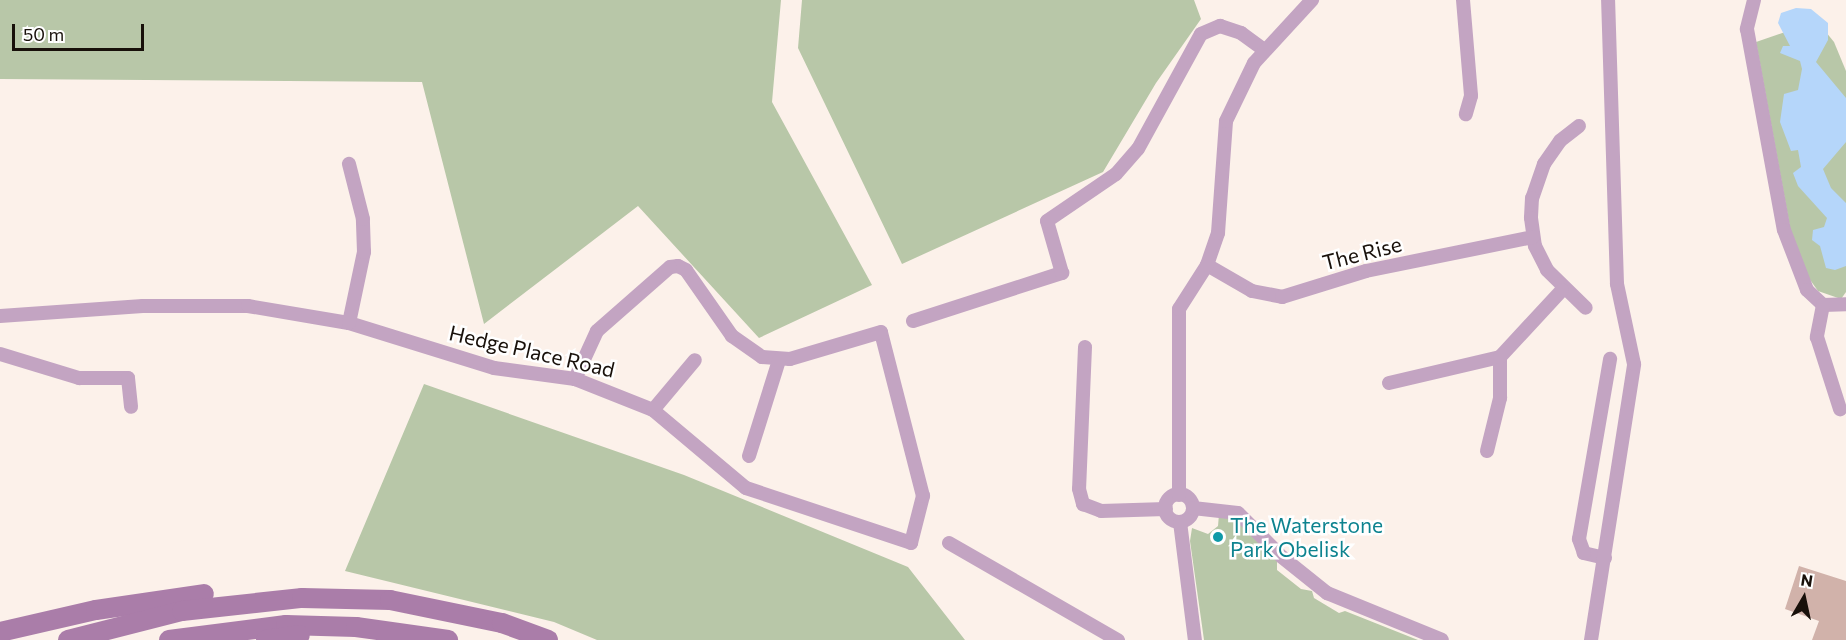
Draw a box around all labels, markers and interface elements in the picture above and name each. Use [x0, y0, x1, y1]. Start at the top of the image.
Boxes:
scale bar [15, 12, 147, 50]
text: 50 m [23, 23, 64, 45]
street label: The Rise [1320, 231, 1404, 275]
street label: Hedge Place Road [447, 320, 617, 382]
place label: The Waterstone Park Obelisk [1230, 512, 1383, 562]
marker: The Waterstone Park Obelisk [1211, 530, 1225, 544]
north arrow [1774, 568, 1834, 628]
text: N [1799, 569, 1814, 590]

